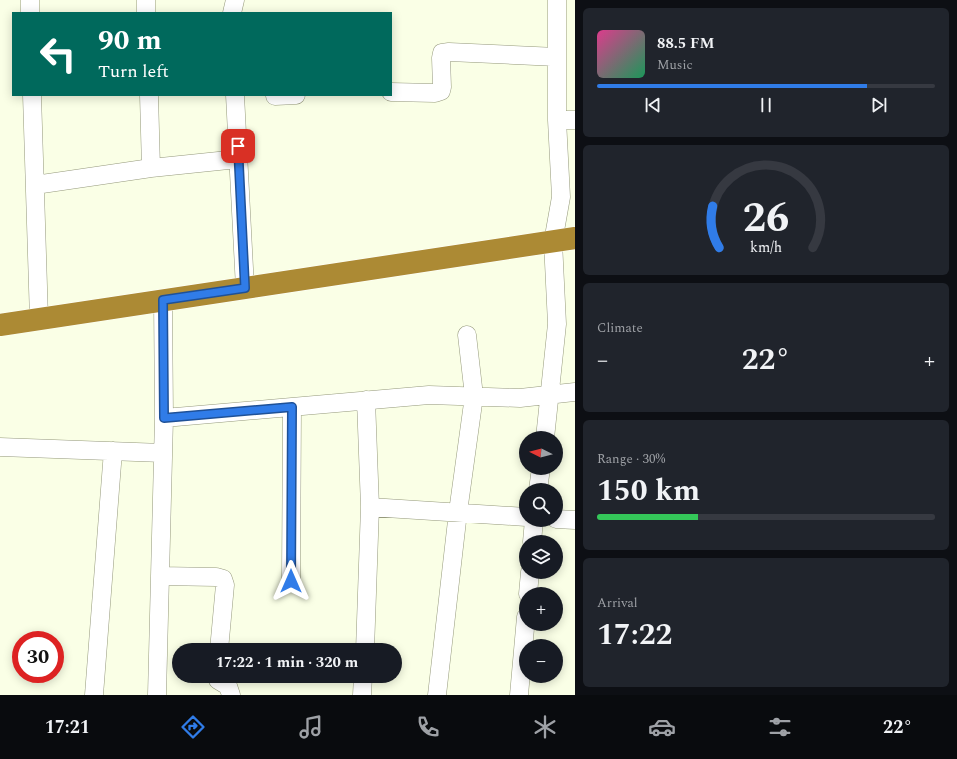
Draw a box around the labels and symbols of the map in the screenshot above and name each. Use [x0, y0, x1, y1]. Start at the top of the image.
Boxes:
pin [221, 129, 255, 163]
north arrow [519, 431, 563, 475]
position arrow [270, 560, 312, 602]
speed limit sign: 30 [12, 631, 64, 683]

